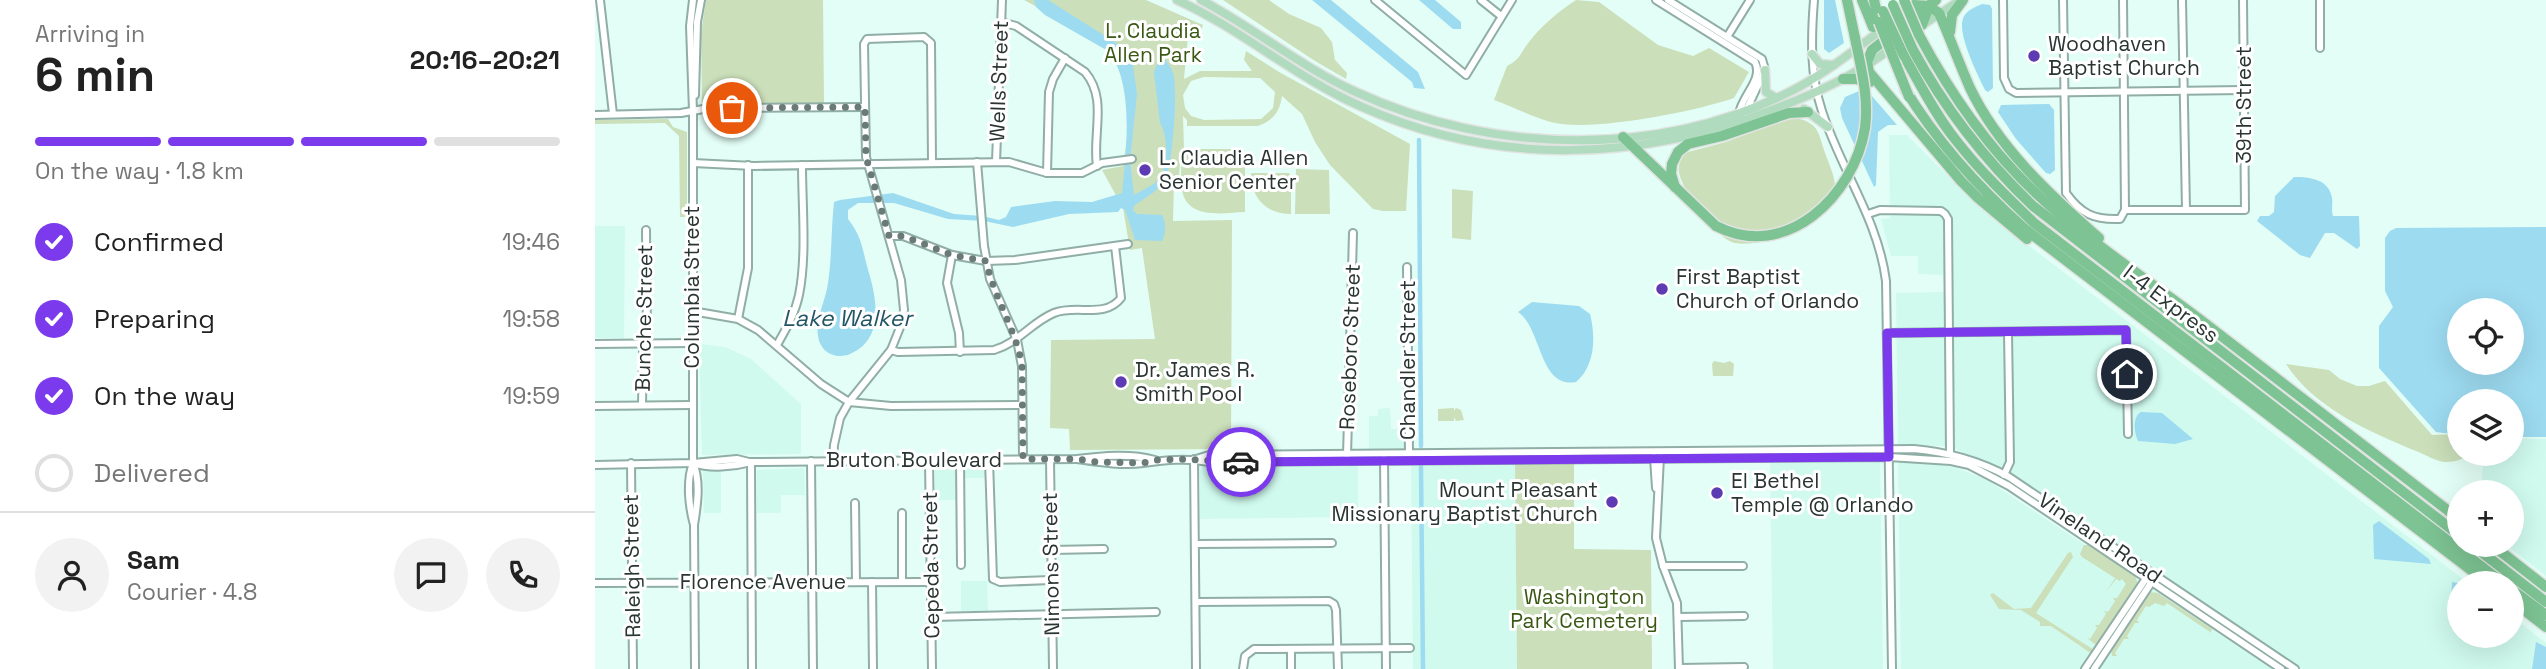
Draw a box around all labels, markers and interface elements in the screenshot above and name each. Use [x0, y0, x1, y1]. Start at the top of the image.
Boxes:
park label: L. Claudia Allen Park [1104, 17, 1202, 68]
text: Arriving in [35, 19, 145, 49]
street label: Wells Street [983, 20, 1014, 142]
place label: Woodhaven Baptist Church [2048, 30, 2200, 81]
text: 20:16–20:21 [410, 43, 560, 77]
text: 6 min [35, 46, 155, 104]
street label: 39th Street [2230, 46, 2257, 164]
marker: Woodhaven Baptist Church [2026, 48, 2042, 64]
pin [702, 78, 762, 138]
icon: bag [713, 89, 751, 127]
place label: L. Claudia Allen Senior Center [1159, 144, 1308, 195]
text: On the way · 1.8 km [35, 156, 244, 186]
marker: L. Claudia Allen Senior Center [1137, 162, 1153, 178]
street label: Columbia Street [678, 206, 705, 368]
icon: check [35, 223, 73, 261]
text: Confirmed [94, 225, 224, 259]
text: 19:46 [502, 227, 560, 257]
street label: Bunche Street [629, 244, 658, 392]
street label: I-4 Express [2118, 259, 2225, 348]
street label: Roseboro Street [1333, 263, 1366, 431]
place label: First Baptist Church of Orlando [1676, 263, 1859, 314]
street label: Chandler Street [1394, 280, 1421, 440]
marker: First Baptist Church of Orlando [1654, 281, 1670, 297]
map controls [2447, 298, 2524, 648]
button: locate [2447, 298, 2524, 375]
icon: check [35, 300, 73, 338]
text: Preparing [94, 302, 215, 336]
water label: Lake Walker [782, 303, 914, 333]
text: 19:58 [502, 304, 560, 334]
pin [2097, 344, 2157, 404]
icon: home [2108, 355, 2146, 393]
place label: Dr. James R. Smith Pool [1135, 356, 1255, 407]
marker: Dr. James R. Smith Pool [1113, 374, 1129, 390]
icon: check [35, 377, 73, 415]
text: On the way [94, 379, 235, 413]
text: 19:59 [503, 381, 560, 411]
button: layers [2447, 389, 2524, 466]
courier [1206, 427, 1276, 497]
icon: car [1222, 443, 1260, 481]
street label: Bruton Boulevard [826, 446, 1002, 473]
text: Delivered [94, 456, 210, 490]
place label: El Bethel Temple @ Orlando [1731, 467, 1914, 518]
place label: Mount Pleasant Missionary Baptist Church [1332, 476, 1598, 527]
button: + [2447, 480, 2524, 557]
marker: El Bethel Temple @ Orlando [1709, 485, 1725, 501]
street label: Vineland Road [2033, 486, 2168, 589]
street label: Cepeda Street [916, 491, 945, 639]
street label: Nimons Street [1036, 492, 1065, 636]
street label: Raleigh Street [617, 494, 646, 638]
marker: Mount Pleasant Missionary Baptist Church [1604, 494, 1620, 510]
button: person [35, 538, 109, 612]
button: chat [394, 538, 468, 612]
button: phone [486, 538, 560, 612]
text: Sam [127, 543, 180, 577]
street label: Florence Avenue [680, 568, 846, 595]
button: − [2447, 571, 2524, 648]
text: Courier · 4.8 [127, 577, 257, 607]
park label: Washington Park Cemetery [1510, 583, 1658, 634]

